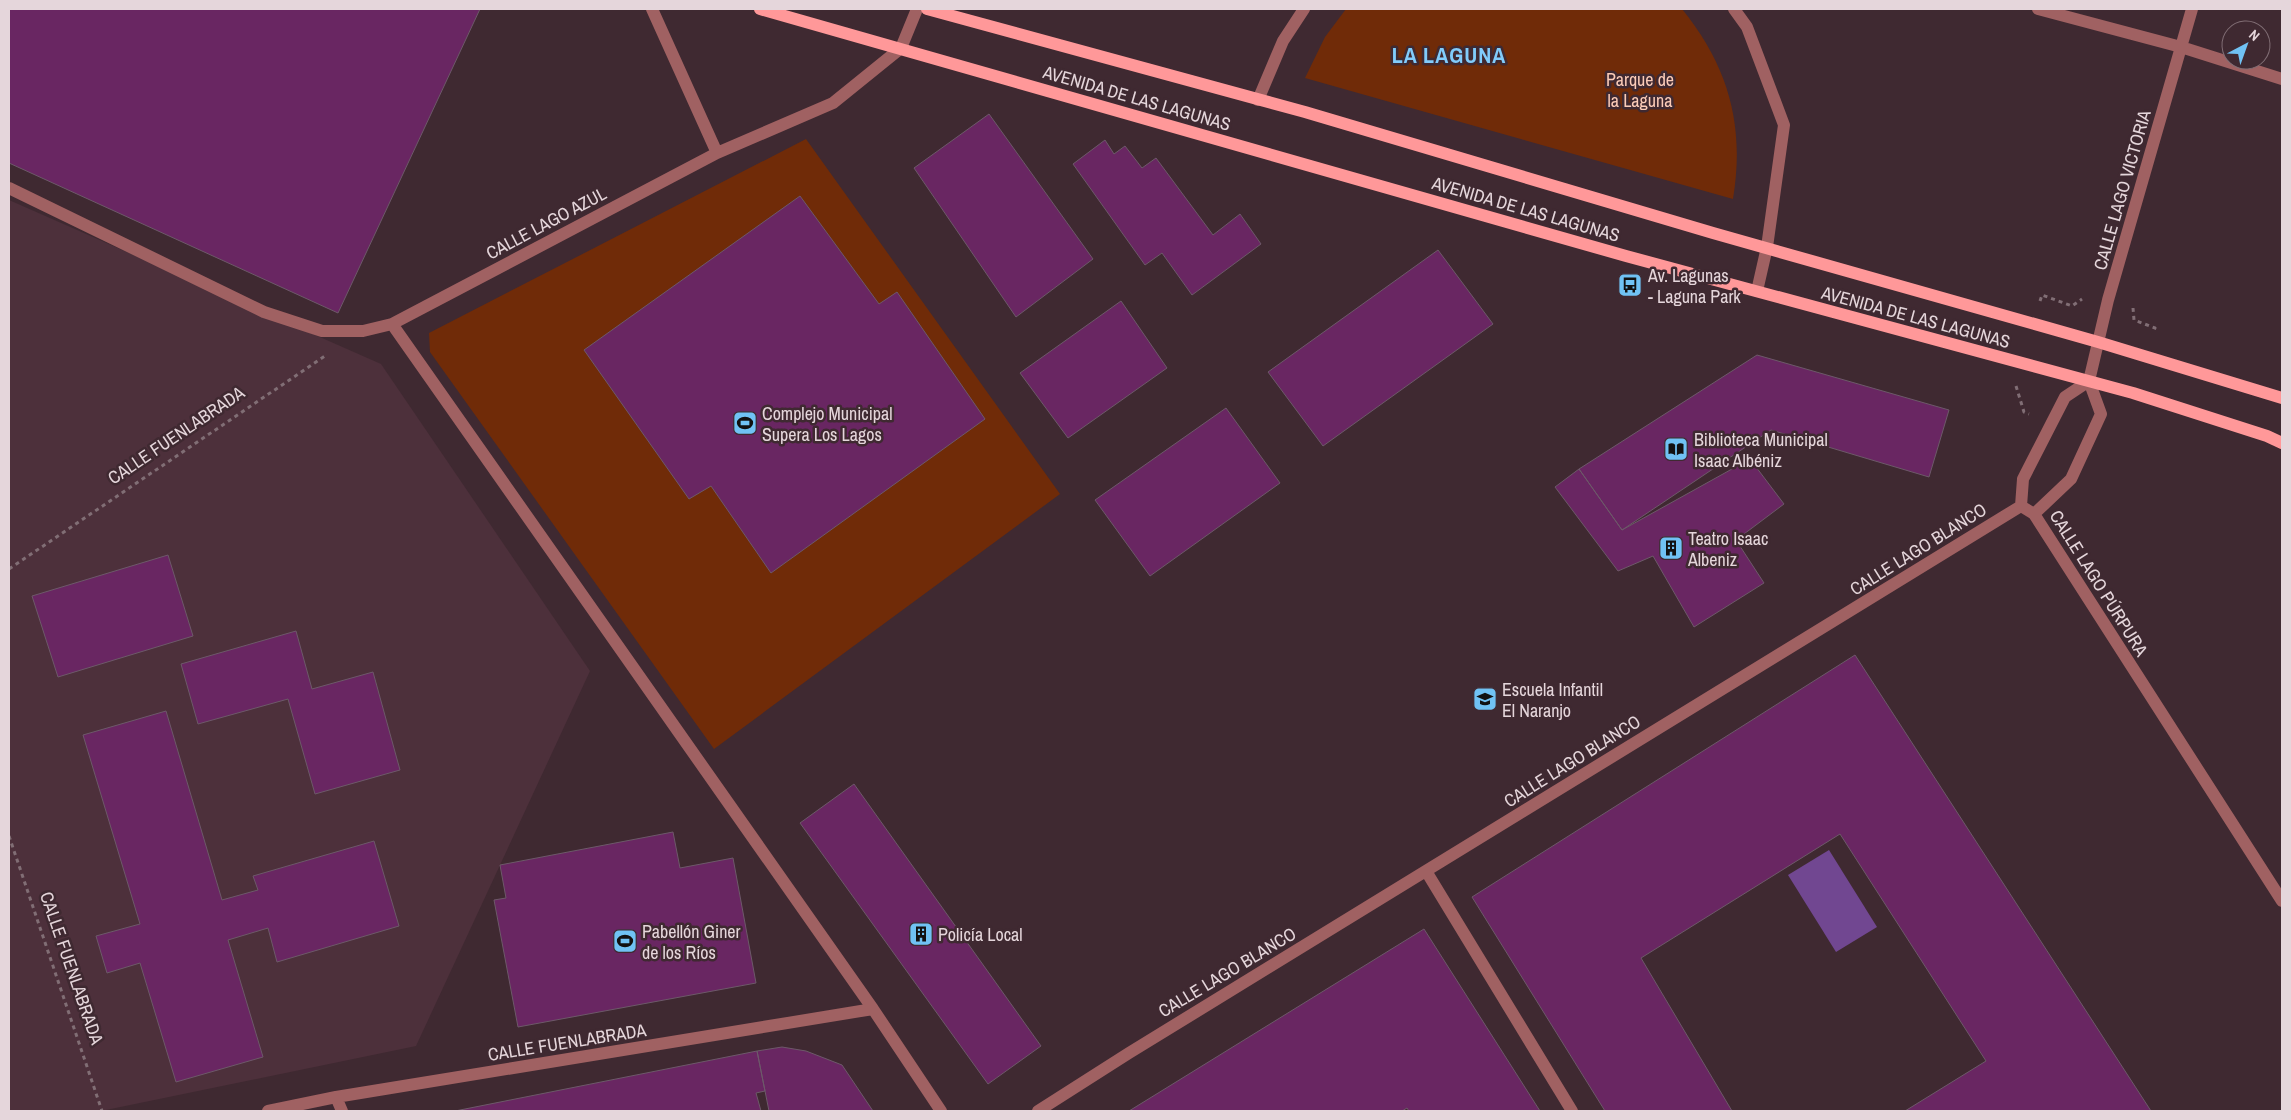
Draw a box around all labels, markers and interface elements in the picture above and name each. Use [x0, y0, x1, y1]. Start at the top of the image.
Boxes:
north arrow [2221, 20, 2271, 70]
text: N [2245, 26, 2264, 45]
district label: LA LAGUNA [1392, 40, 1506, 70]
street label: AVENIDA DE LAS LAGUNAS [1039, 59, 1234, 137]
park label: Parque de la Laguna [1606, 67, 1674, 113]
street label: CALLE LAGO VICTORIA [2087, 107, 2157, 273]
street label: AVENIDA DE LAS LAGUNAS [1428, 170, 1623, 248]
street label: CALLE LAGO AZUL [481, 181, 611, 265]
place label: Av. Lagunas - Laguna Park [1647, 263, 1741, 309]
bus stop icon: Av. Lagunas - Laguna Park [1617, 272, 1643, 298]
street label: AVENIDA DE LAS LAGUNAS [1818, 280, 2013, 354]
street label: CALLE FUENLABRADA [103, 380, 249, 490]
place label: Complejo Municipal Supera Los Lagos [762, 401, 892, 447]
sports icon: Complejo Municipal Supera Los Lagos [732, 410, 758, 436]
place label: Biblioteca Municipal Isaac Albéniz [1694, 427, 1828, 473]
library icon: Biblioteca Municipal Isaac Albéniz [1663, 436, 1689, 462]
street label: CALLE LAGO BLANCO [1845, 497, 1991, 601]
street label: CALLE LAGO PÚRPURA [2044, 505, 2154, 661]
place label: Teatro Isaac Albeniz [1687, 526, 1768, 572]
building icon: Teatro Isaac Albeniz [1658, 535, 1684, 561]
place label: Escuela Infantil El Naranjo [1502, 677, 1603, 723]
school or university icon: Escuela Infantil El Naranjo [1472, 686, 1498, 712]
street label: CALLE LAGO BLANCO [1499, 709, 1645, 813]
street label: CALLE FUENLABRADA [34, 888, 110, 1048]
place label: Pabellón Giner de los Ríos [642, 919, 741, 965]
building icon: Policía Local [908, 921, 934, 947]
street label: CALLE LAGO BLANCO [1153, 921, 1301, 1023]
place label: Policía Local [938, 922, 1023, 947]
sports icon: Pabellón Giner de los Ríos [612, 928, 638, 954]
street label: CALLE FUENLABRADA [486, 1017, 648, 1067]

